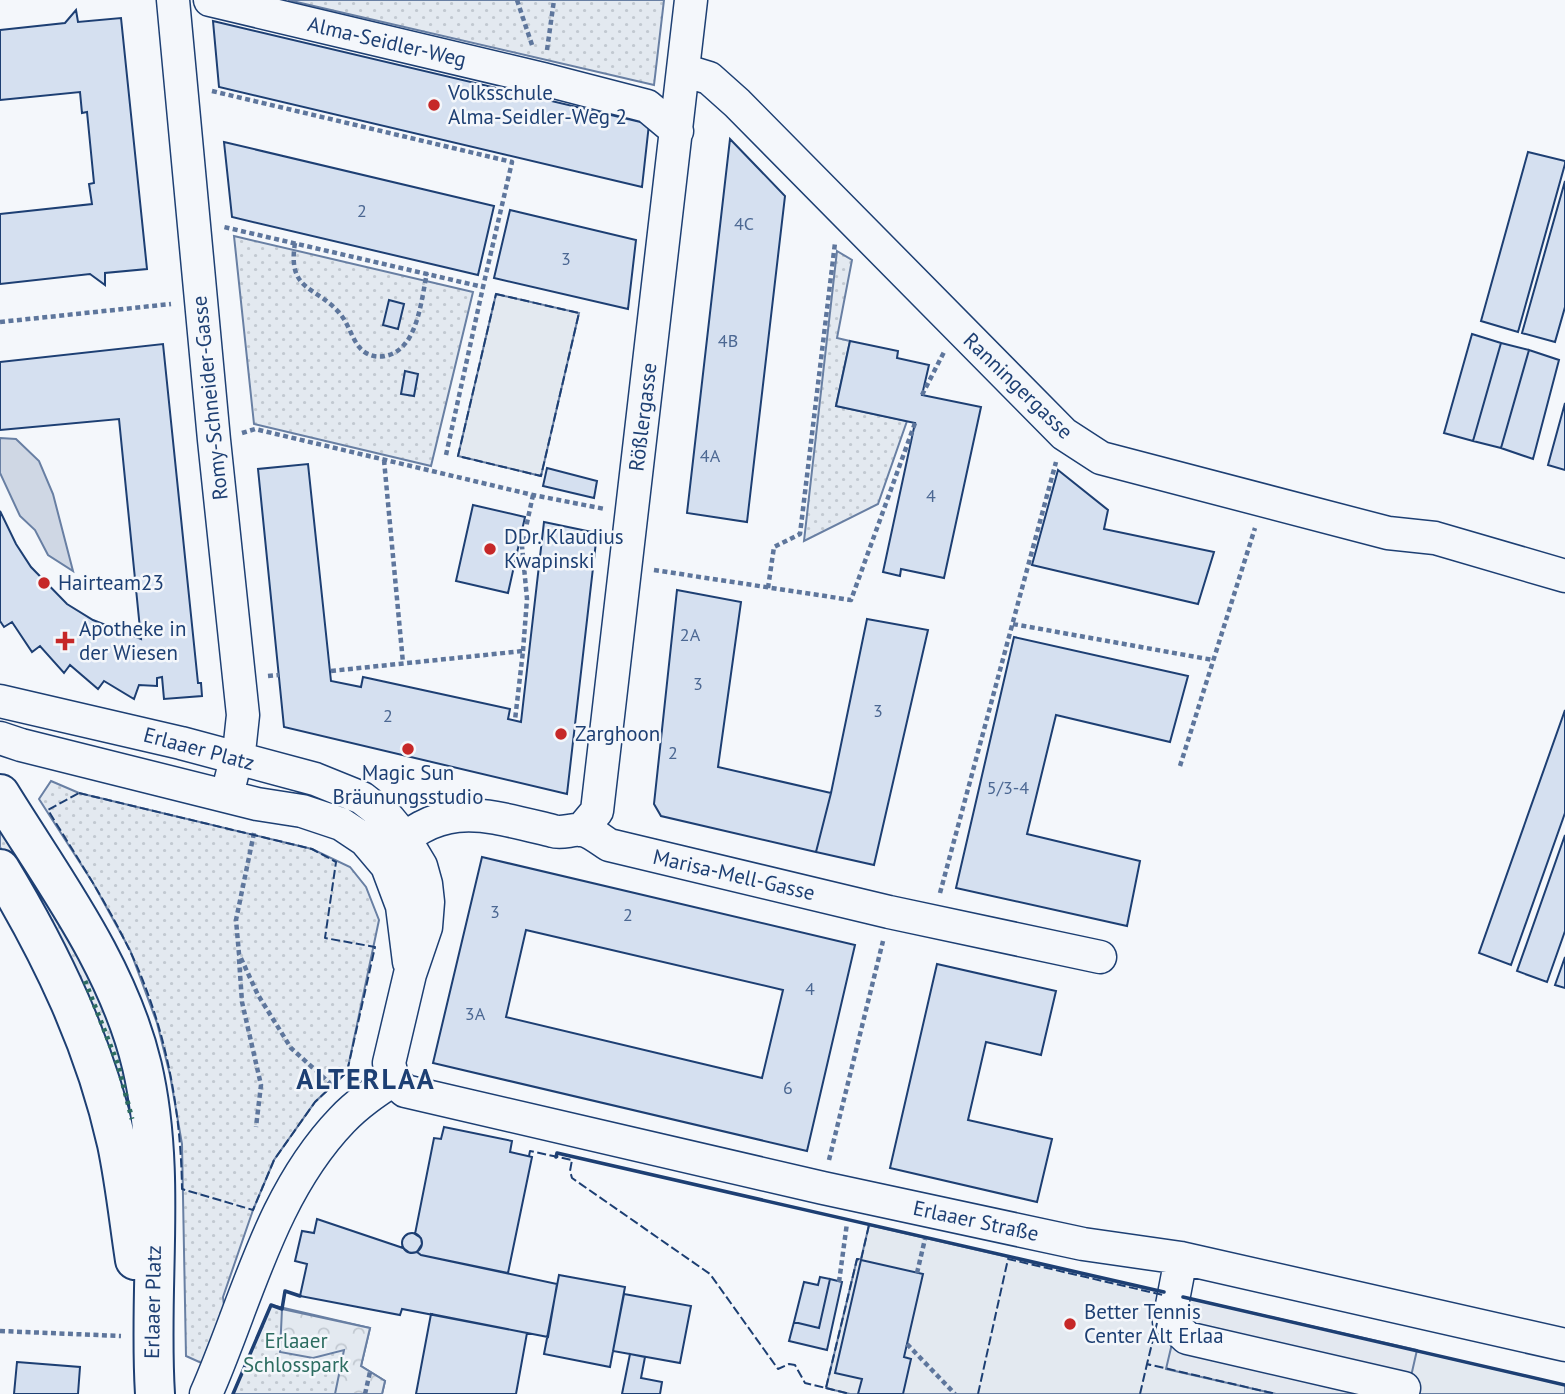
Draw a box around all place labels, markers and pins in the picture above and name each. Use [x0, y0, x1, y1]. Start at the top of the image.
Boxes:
place label: Volksschule Alma-Seidler-Weg 2 [447, 79, 627, 130]
marker: Volksschule Alma-Seidler-Weg 2 [426, 97, 442, 113]
place label: DDr. Klaudius Kwapinski [504, 523, 624, 574]
marker: DDr. Klaudius Kwapinski [482, 541, 498, 557]
place label: Hairteam23 [58, 569, 164, 596]
marker: Hairteam23 [36, 575, 52, 591]
place label: Apotheke in der Wiesen [79, 615, 186, 666]
marker: Apotheke in der Wiesen [57, 633, 73, 649]
place label: Zarghoon [575, 720, 660, 747]
marker: Zarghoon [553, 726, 569, 742]
marker: Magic Sun Bräunungsstudio [400, 741, 416, 757]
place label: Magic Sun Bräunungsstudio [332, 759, 484, 810]
place label: Better Tennis Center Alt Erlaa [1084, 1298, 1224, 1349]
marker: Better Tennis Center Alt Erlaa [1062, 1316, 1078, 1332]

